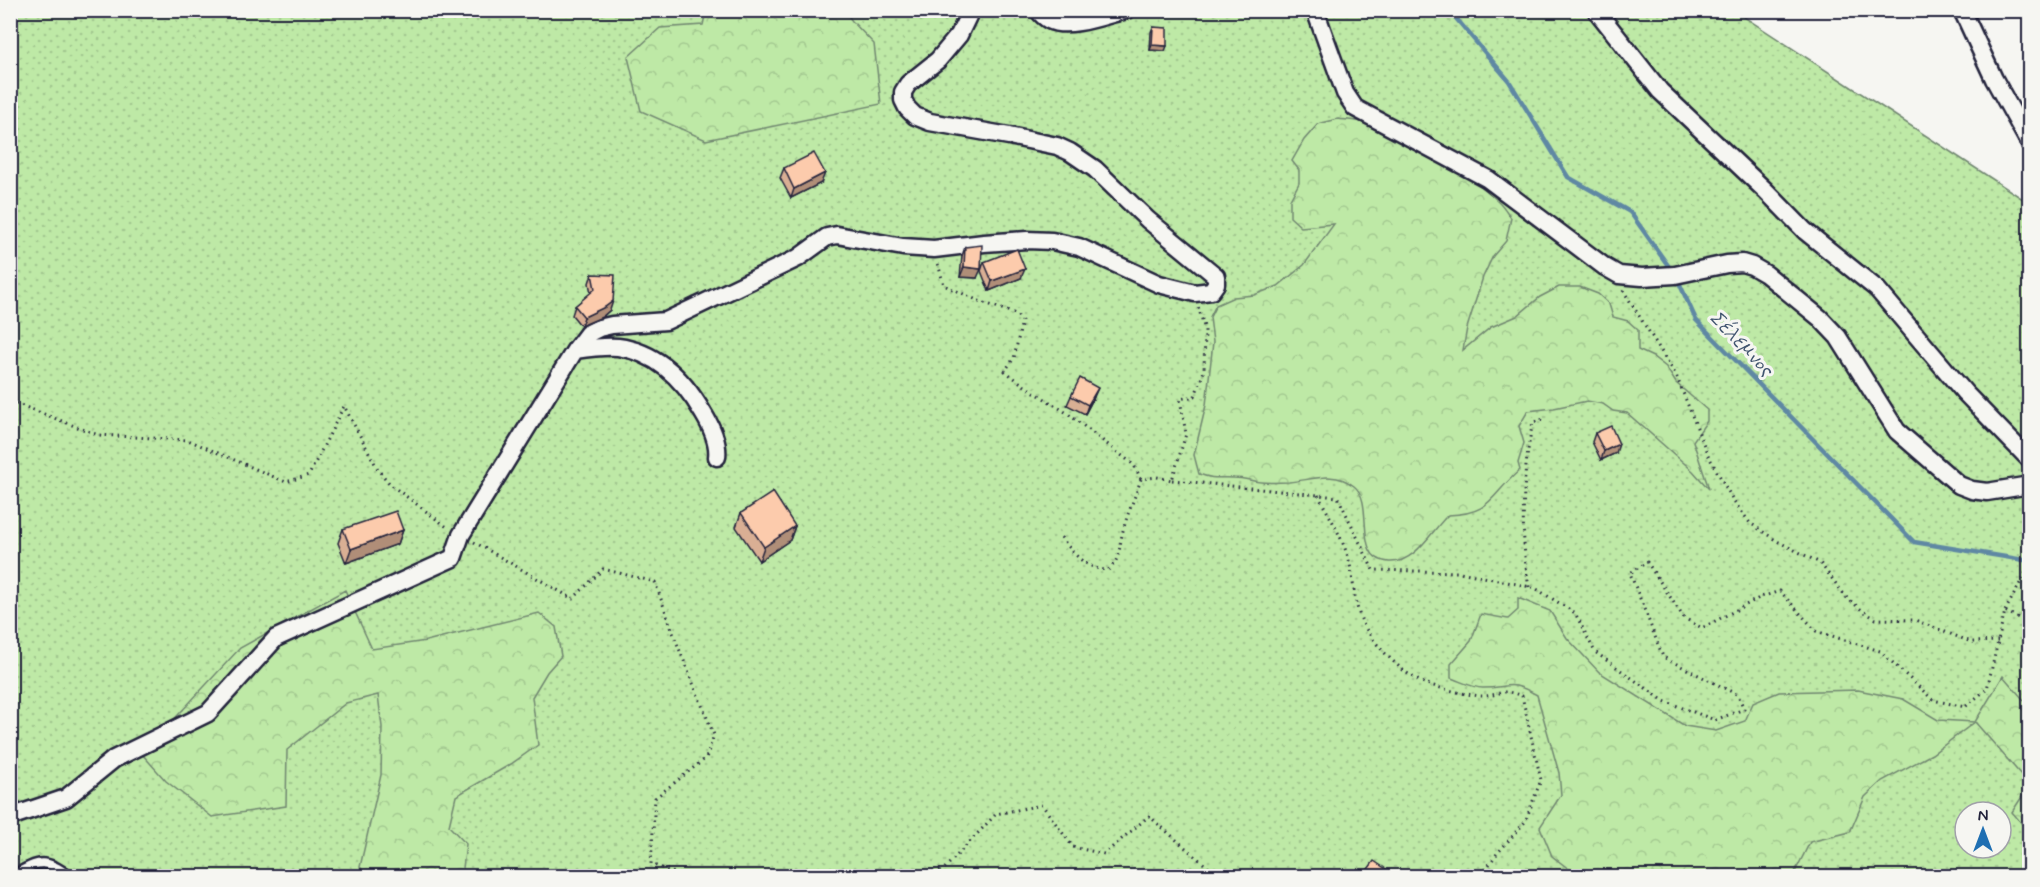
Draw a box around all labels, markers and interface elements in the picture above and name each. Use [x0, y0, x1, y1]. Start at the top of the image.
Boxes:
water label: Σέλεμνος [1703, 305, 1780, 384]
north arrow [1953, 800, 2013, 860]
text: N [1978, 806, 1988, 827]

